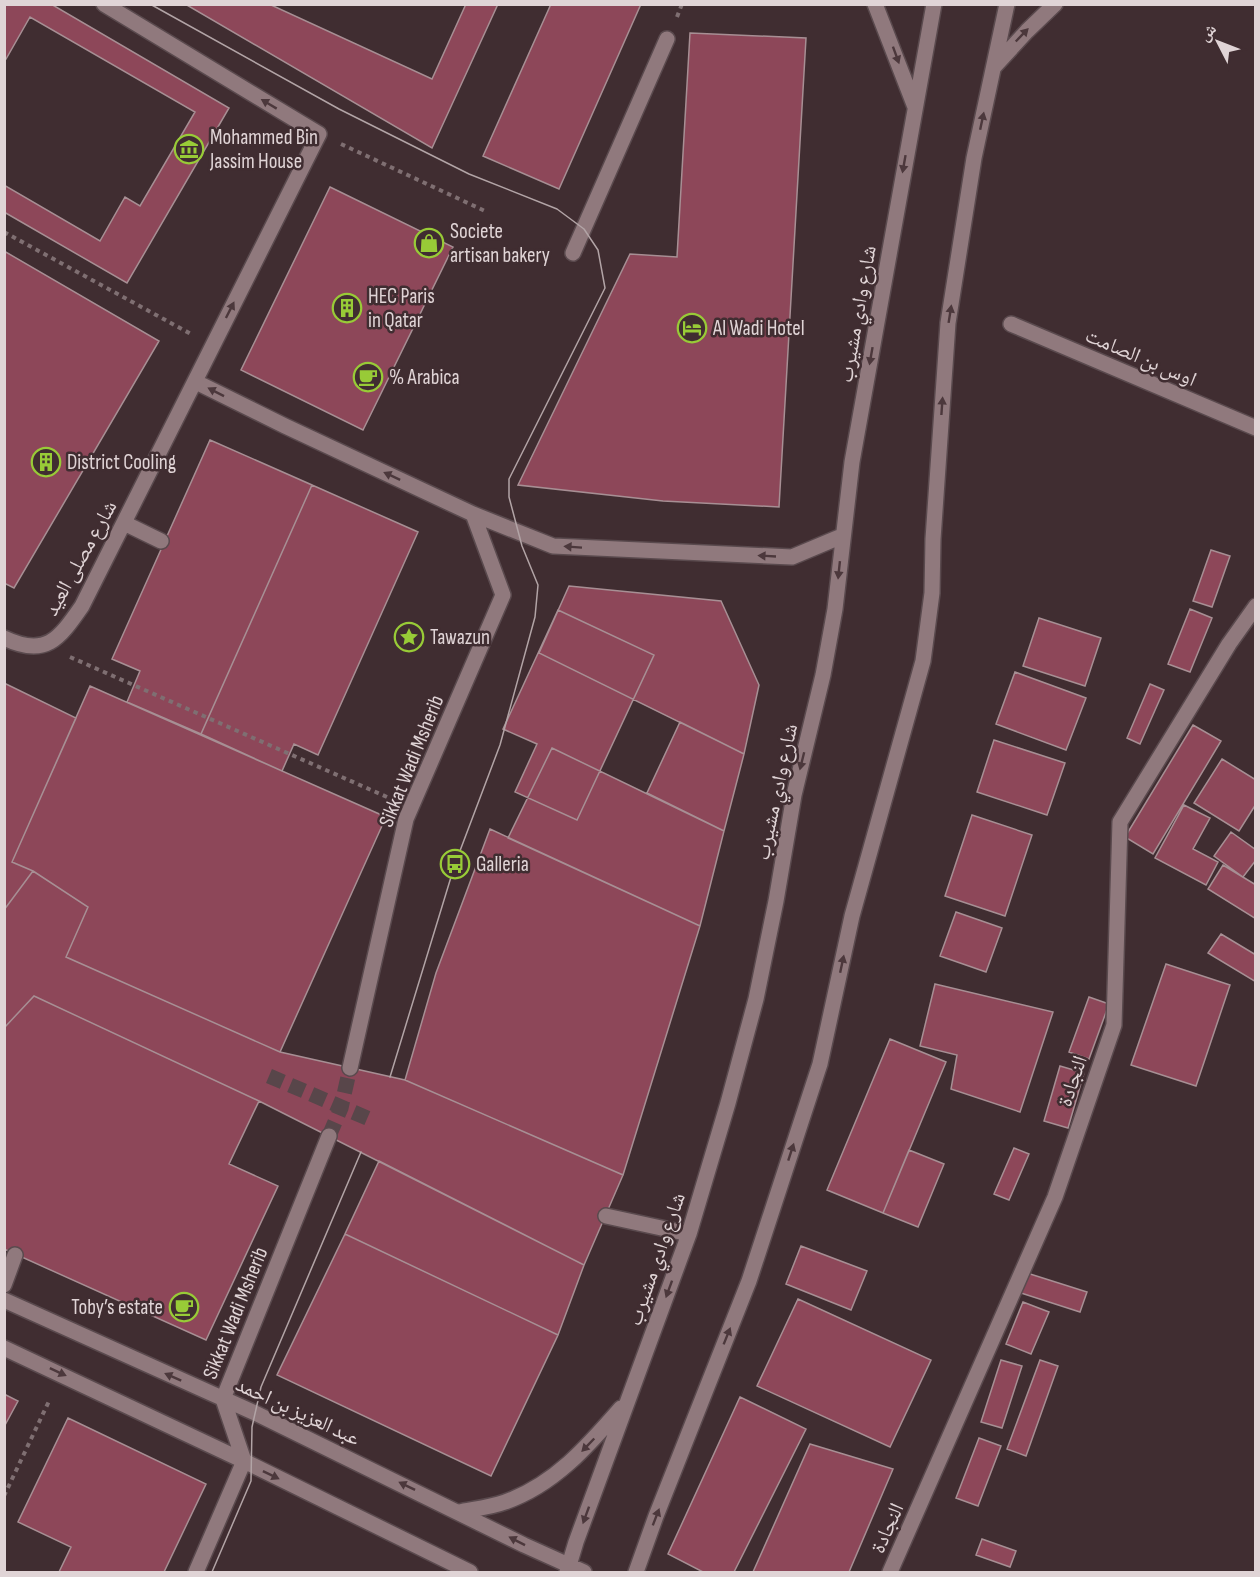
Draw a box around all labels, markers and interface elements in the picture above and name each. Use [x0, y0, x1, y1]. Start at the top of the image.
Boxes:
north arrow [1188, 12, 1248, 72]
text: ش [1195, 20, 1221, 46]
one-way arrow [1015, 28, 1029, 43]
one-way arrow [891, 46, 901, 64]
one-way arrow [261, 98, 277, 109]
one-way arrow [977, 112, 987, 130]
place label: Mohammed Bin Jassim House [209, 125, 318, 174]
museum icon: Mohammed Bin Jassim House [173, 133, 205, 165]
one-way arrow [900, 155, 909, 174]
place label: Societe artisan bakery [450, 219, 550, 268]
shop icon: Societe artisan bakery [413, 227, 445, 259]
street label: شارع وادي مشيرب [833, 244, 885, 385]
place label: HEC Paris in Qatar [368, 284, 435, 333]
building icon: HEC Paris in Qatar [331, 292, 363, 324]
one-way arrow [225, 301, 235, 319]
one-way arrow [945, 304, 954, 323]
hotel icon: Al Wadi Hotel [676, 312, 708, 344]
place label: Al Wadi Hotel [712, 316, 805, 341]
street label: اوس بن الصامت [1081, 323, 1200, 392]
one-way arrow [866, 347, 875, 366]
cafe icon: % Arabica [352, 361, 384, 393]
place label: % Arabica [389, 365, 460, 390]
one-way arrow [208, 387, 225, 397]
one-way arrow [937, 396, 947, 415]
building icon: District Cooling [30, 446, 62, 478]
place label: District Cooling [67, 450, 176, 475]
one-way arrow [383, 471, 401, 481]
street label: شارع مصلى العيد [39, 496, 122, 620]
one-way arrow [563, 542, 582, 552]
one-way arrow [758, 552, 777, 561]
one-way arrow [834, 560, 844, 579]
place icon: Tawazun [393, 621, 425, 653]
place label: Tawazun [430, 625, 490, 650]
street label: Sikkat Wadi Msherib [374, 692, 449, 831]
street label: شارع وادي مشيرب [750, 722, 806, 863]
one-way arrow [797, 752, 807, 770]
bus stop icon: Galleria [439, 848, 471, 880]
place label: Galleria [476, 852, 529, 877]
one-way arrow [837, 955, 847, 973]
street label: النجادة [1052, 1052, 1093, 1110]
one-way arrow [787, 1143, 796, 1161]
street label: شارع وادي مشيرب [622, 1189, 694, 1330]
street label: Sikkat Wadi Msherib [198, 1244, 273, 1383]
one-way arrow [663, 1280, 673, 1298]
cafe icon: Toby’s estate [168, 1291, 200, 1323]
place label: Toby’s estate [71, 1295, 163, 1320]
one-way arrow [723, 1327, 732, 1345]
one-way arrow [49, 1368, 66, 1377]
one-way arrow [165, 1372, 182, 1381]
street label: عبد العزيز بن احمد [232, 1372, 364, 1451]
one-way arrow [581, 1437, 595, 1452]
one-way arrow [263, 1470, 280, 1480]
one-way arrow [398, 1481, 415, 1491]
street label: النجادة [865, 1499, 909, 1557]
one-way arrow [581, 1507, 591, 1525]
one-way arrow [651, 1508, 661, 1526]
one-way arrow [508, 1537, 526, 1547]

